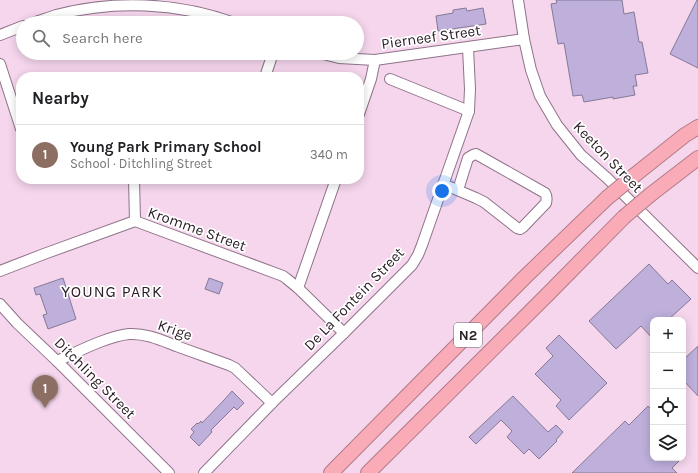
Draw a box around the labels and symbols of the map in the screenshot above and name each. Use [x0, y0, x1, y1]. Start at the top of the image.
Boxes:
street label: Pierneef Street [380, 21, 482, 53]
street label: Keeton Street [570, 118, 647, 197]
your location [432, 181, 452, 201]
street label: Kromme Street [145, 203, 249, 255]
street label: De La Fontein Street [300, 243, 408, 354]
district label: YOUNG PARK [61, 282, 163, 301]
street label: Krige [155, 316, 195, 344]
road number: N2 [454, 323, 482, 347]
street label: Ditchling Street [51, 334, 140, 423]
pin: 1 [32, 375, 58, 408]

